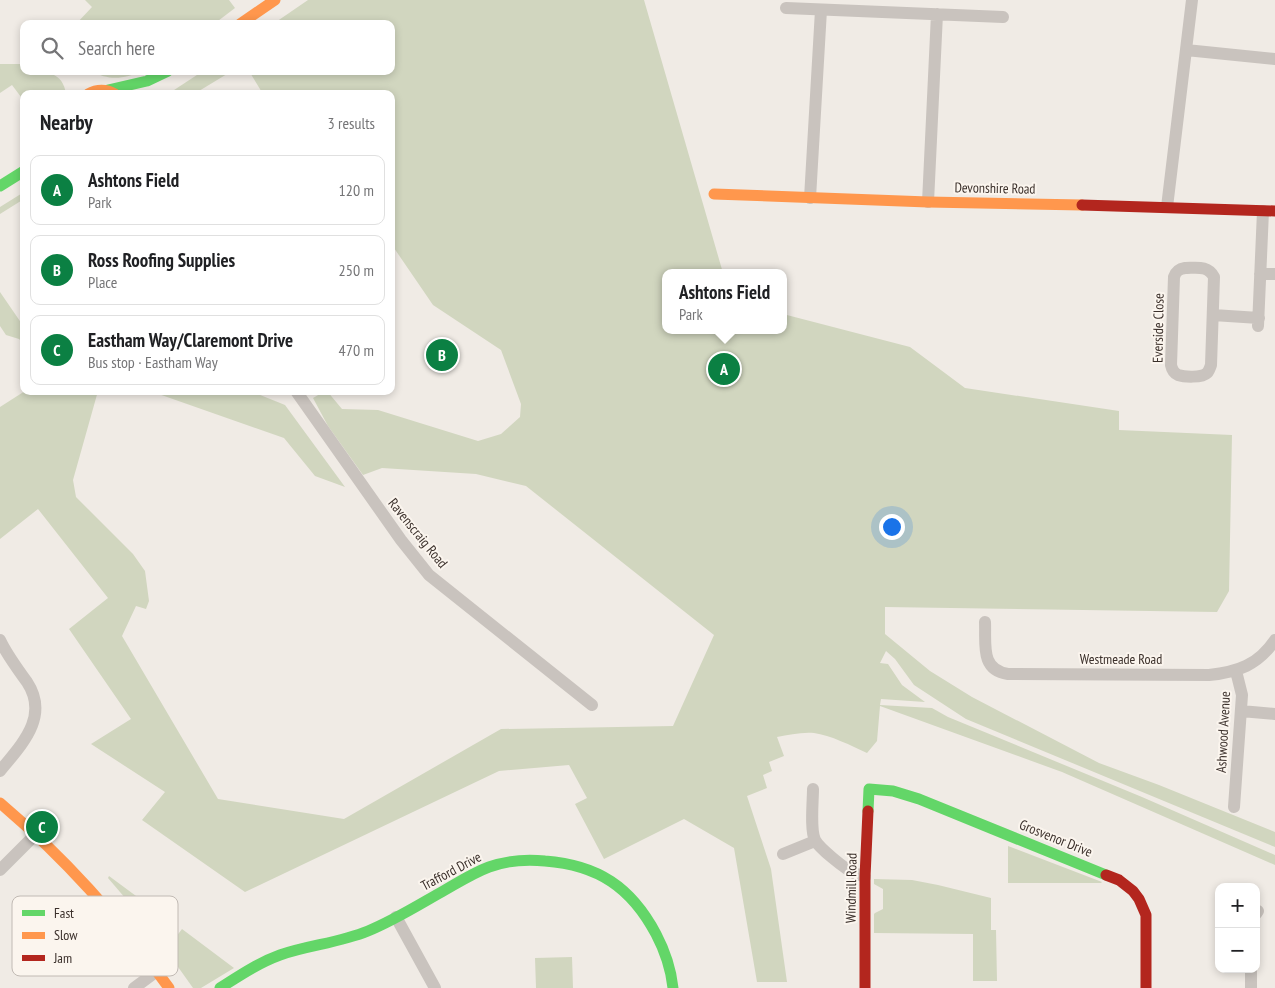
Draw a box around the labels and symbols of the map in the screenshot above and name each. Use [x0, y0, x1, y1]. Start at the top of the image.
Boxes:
street label: Devonshire Road [954, 178, 1036, 198]
street label: Everside Close [1148, 293, 1168, 363]
pin: B [426, 336, 458, 374]
pin: A [708, 350, 740, 388]
street label: Ravenscraig Road [384, 494, 452, 572]
your location [879, 514, 905, 540]
street label: Westmeade Road [1080, 650, 1162, 668]
street label: Ashwood Avenue [1212, 690, 1234, 773]
pin: C [26, 808, 58, 846]
street label: Grosvenor Drive [1017, 815, 1095, 861]
street label: Trafford Drive [418, 847, 485, 894]
street label: Windmill Road [841, 853, 861, 923]
legend [12, 896, 178, 976]
text: Fast [54, 904, 74, 922]
text: Slow [54, 926, 78, 944]
text: Jam [53, 949, 72, 967]

